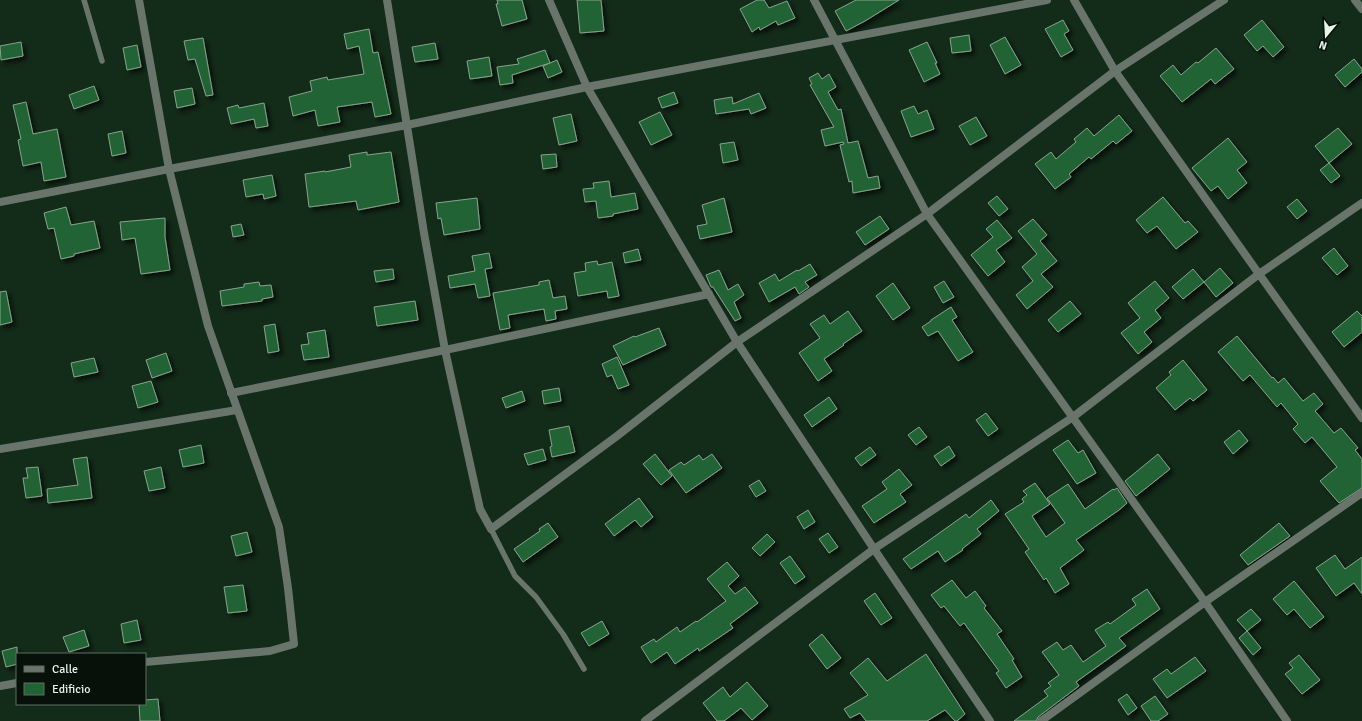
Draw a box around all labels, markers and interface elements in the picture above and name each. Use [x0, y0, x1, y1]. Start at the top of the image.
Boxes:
north arrow [1306, 16, 1346, 56]
text: N [1317, 38, 1329, 52]
legend [16, 653, 146, 705]
text: Calle [52, 662, 78, 677]
text: Edificio [52, 682, 90, 697]

